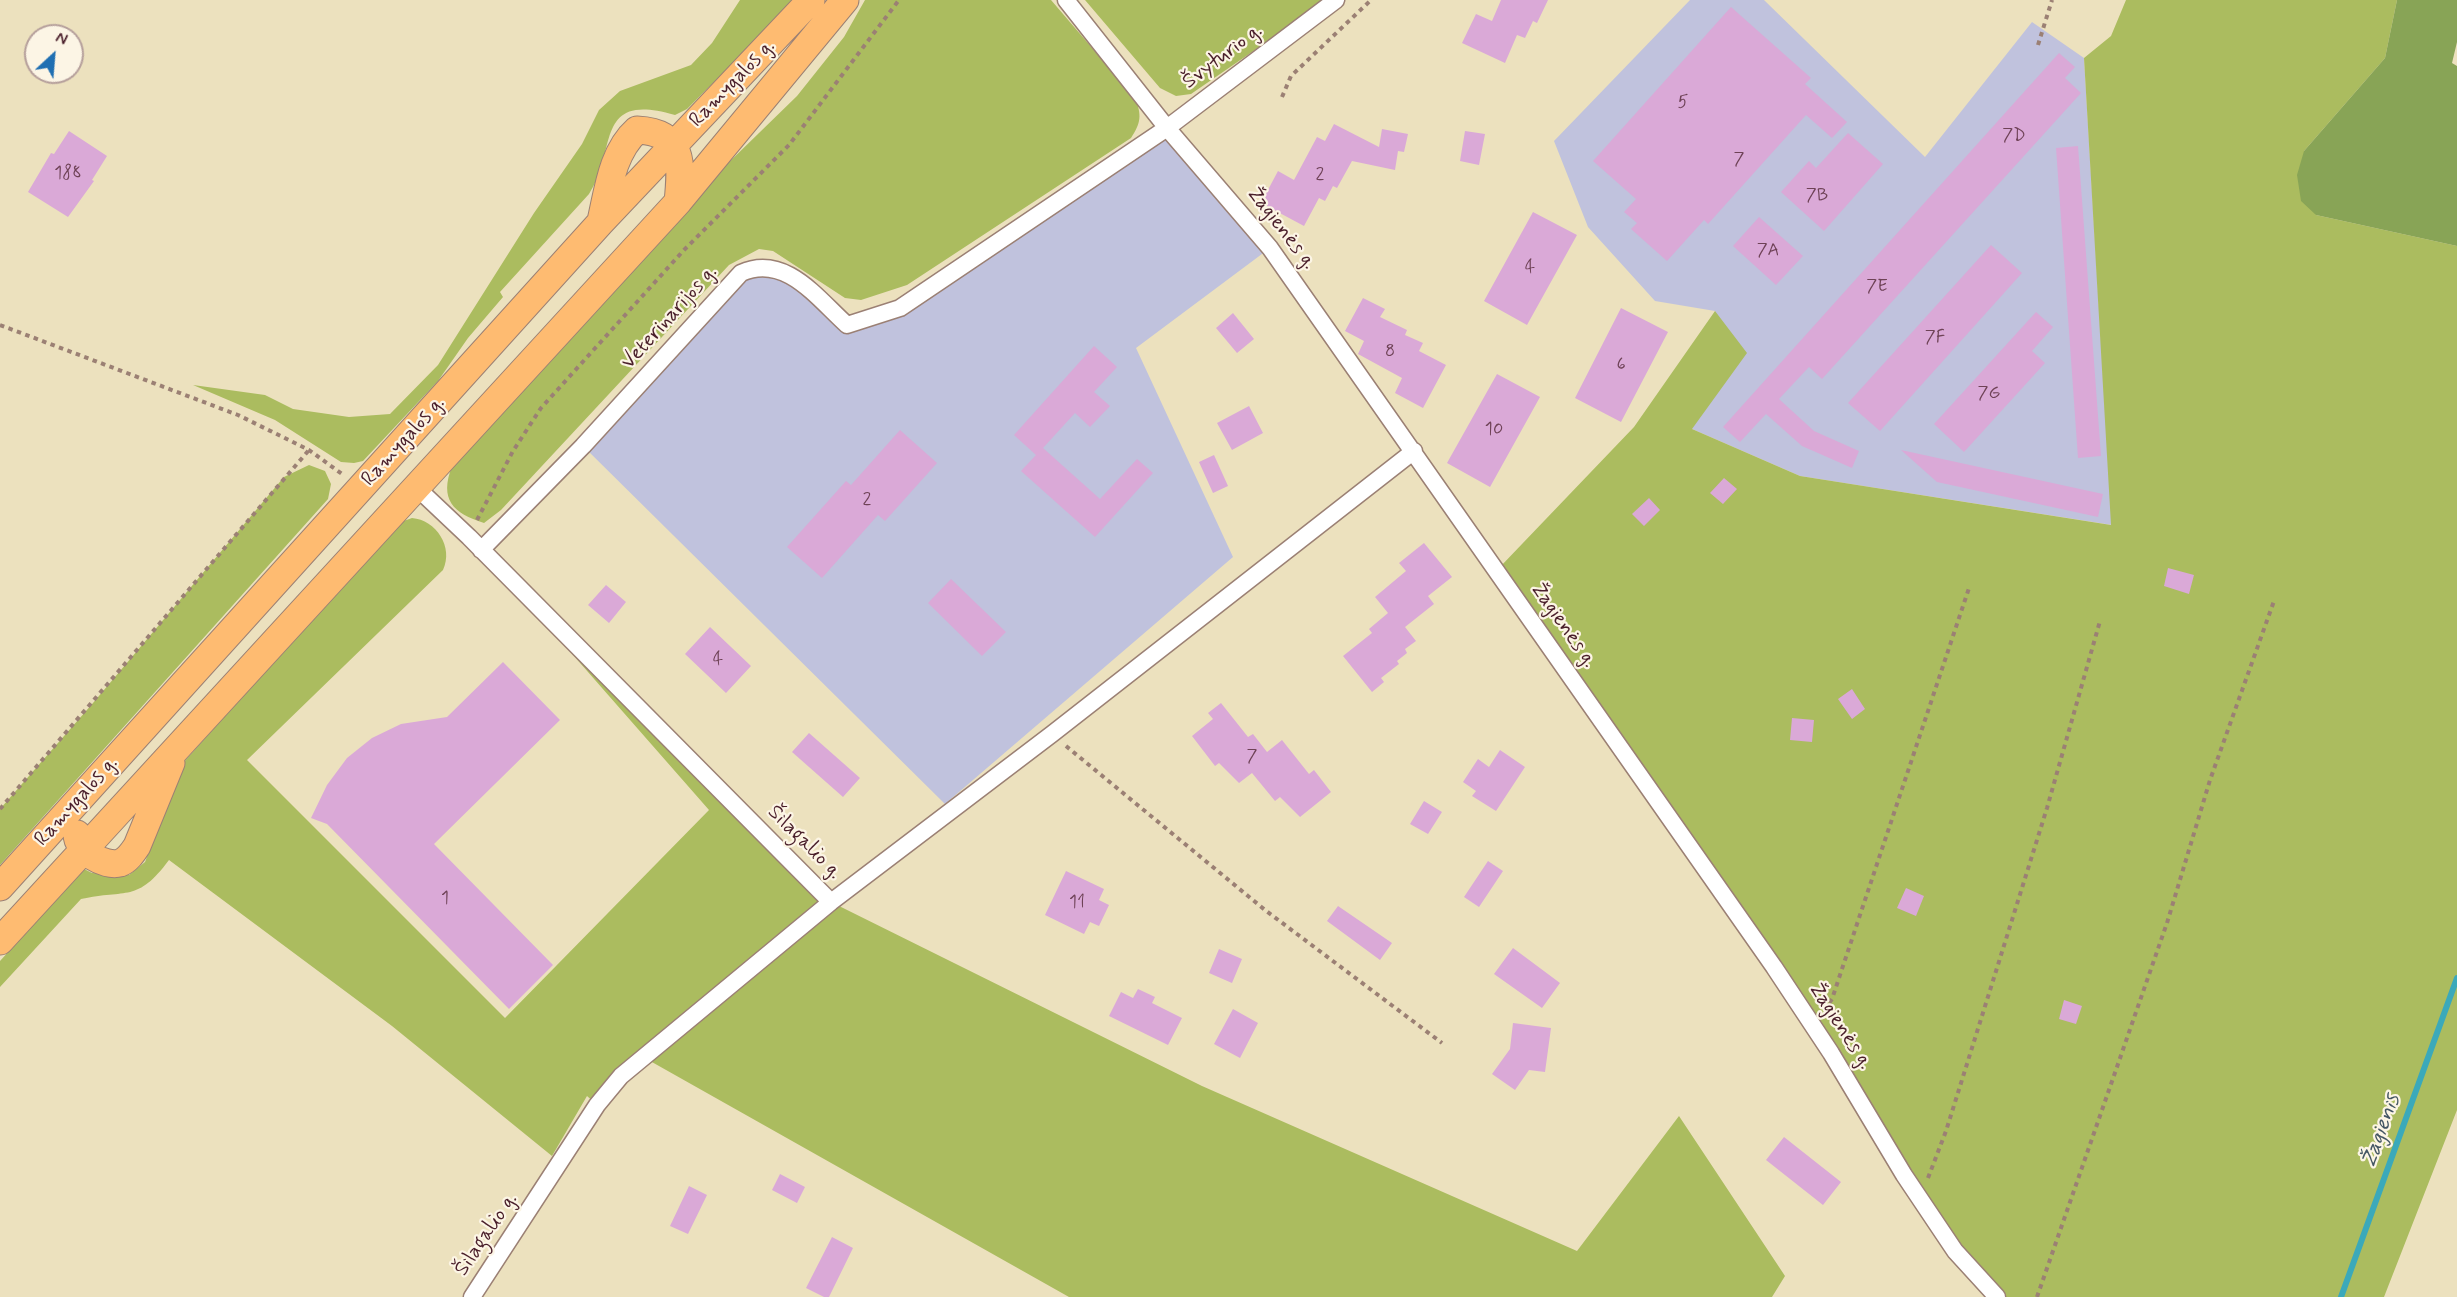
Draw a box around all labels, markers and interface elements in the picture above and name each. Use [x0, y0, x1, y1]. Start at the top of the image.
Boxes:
street label: Švyturio g. [1178, 19, 1268, 95]
north arrow [24, 24, 84, 84]
text: N [52, 27, 71, 51]
street label: Ramygalos g. [685, 35, 781, 133]
house number: 5 [1678, 92, 1688, 114]
house number: 7D [2002, 125, 2026, 147]
house number: 7 [1734, 149, 1744, 171]
house number: 188 [54, 163, 82, 185]
house number: 2 [1316, 164, 1324, 186]
street label: Žagienės g. [1241, 183, 1321, 275]
house number: 7B [1806, 185, 1828, 207]
house number: 7A [1757, 240, 1779, 262]
house number: 4 [1525, 257, 1535, 279]
street label: Veterinarijos g. [617, 261, 723, 375]
house number: 7E [1866, 276, 1888, 298]
house number: 7F [1925, 327, 1945, 349]
house number: 8 [1385, 341, 1395, 363]
house number: 6 [1616, 354, 1626, 376]
house number: 7G [1978, 383, 2000, 405]
street label: Ramygalos g. [357, 392, 451, 492]
house number: 10 [1485, 419, 1503, 441]
house number: 2 [863, 489, 871, 511]
street label: Žagienės g. [1525, 579, 1601, 673]
house number: 4 [713, 649, 723, 671]
house number: 7 [1247, 746, 1257, 768]
street label: Ramygalos g. [30, 752, 124, 852]
street label: Šilagalio g. [762, 801, 846, 885]
house number: 1 [441, 888, 449, 910]
house number: 11 [1069, 892, 1085, 914]
street label: Žagienės g. [1803, 979, 1877, 1075]
water label: Žagienis [2357, 1091, 2407, 1171]
street label: Šilagalio g. [450, 1189, 524, 1281]

